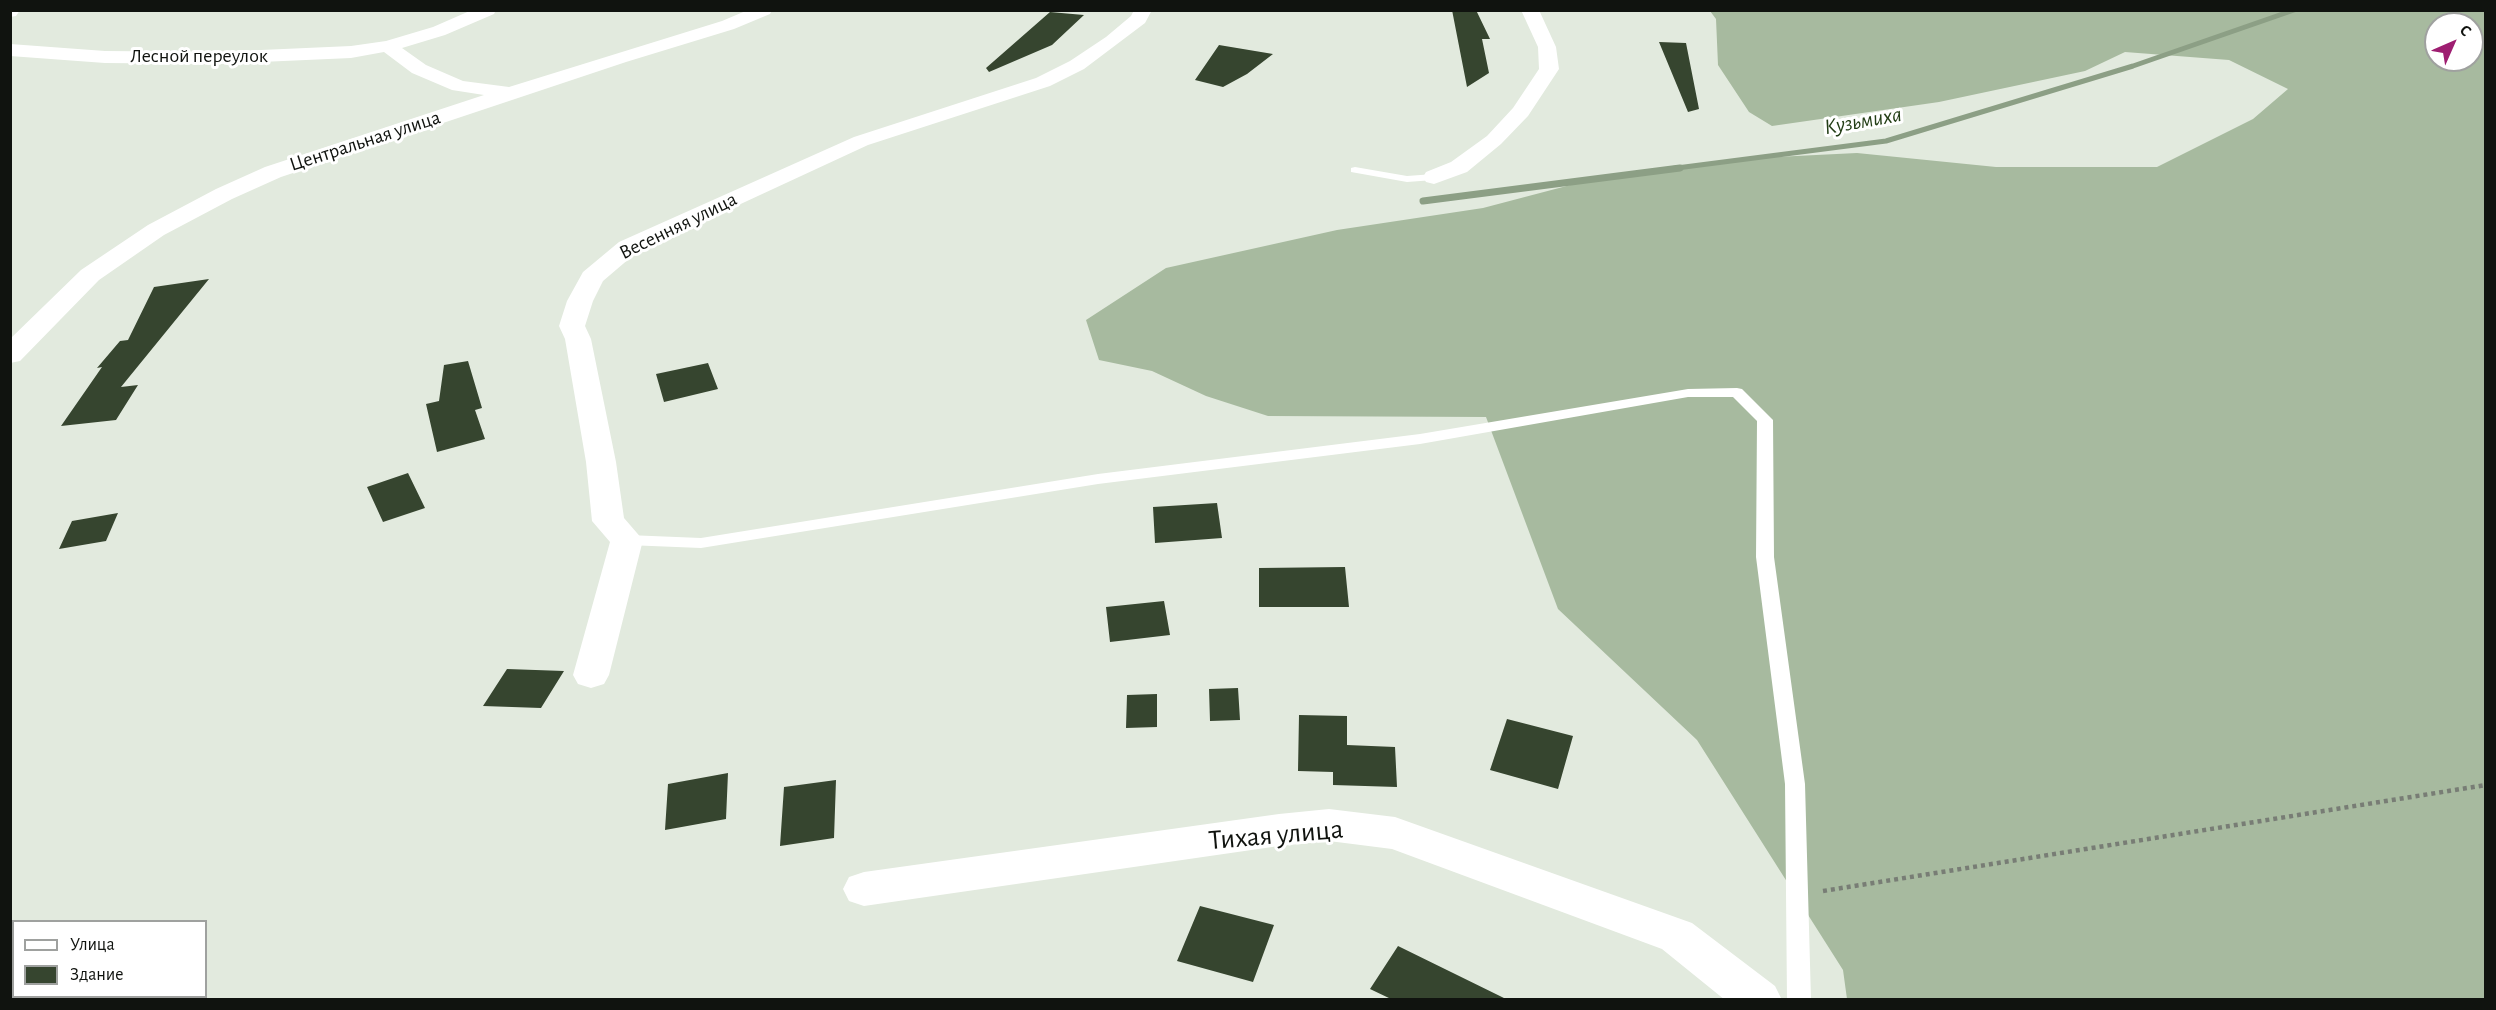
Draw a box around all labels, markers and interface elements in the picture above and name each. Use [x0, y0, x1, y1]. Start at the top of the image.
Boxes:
north arrow [2424, 12, 2484, 72]
text: С [2457, 22, 2474, 39]
street label: Лесной переулок [130, 44, 268, 68]
water label: Кузьмиха [1822, 101, 1904, 141]
street label: Центральная улица [286, 105, 444, 177]
street label: Весенняя улица [615, 187, 741, 265]
street label: Тихая улица [1207, 812, 1345, 858]
legend [12, 920, 207, 998]
text: Улица [70, 936, 115, 954]
text: Здание [70, 966, 124, 984]

